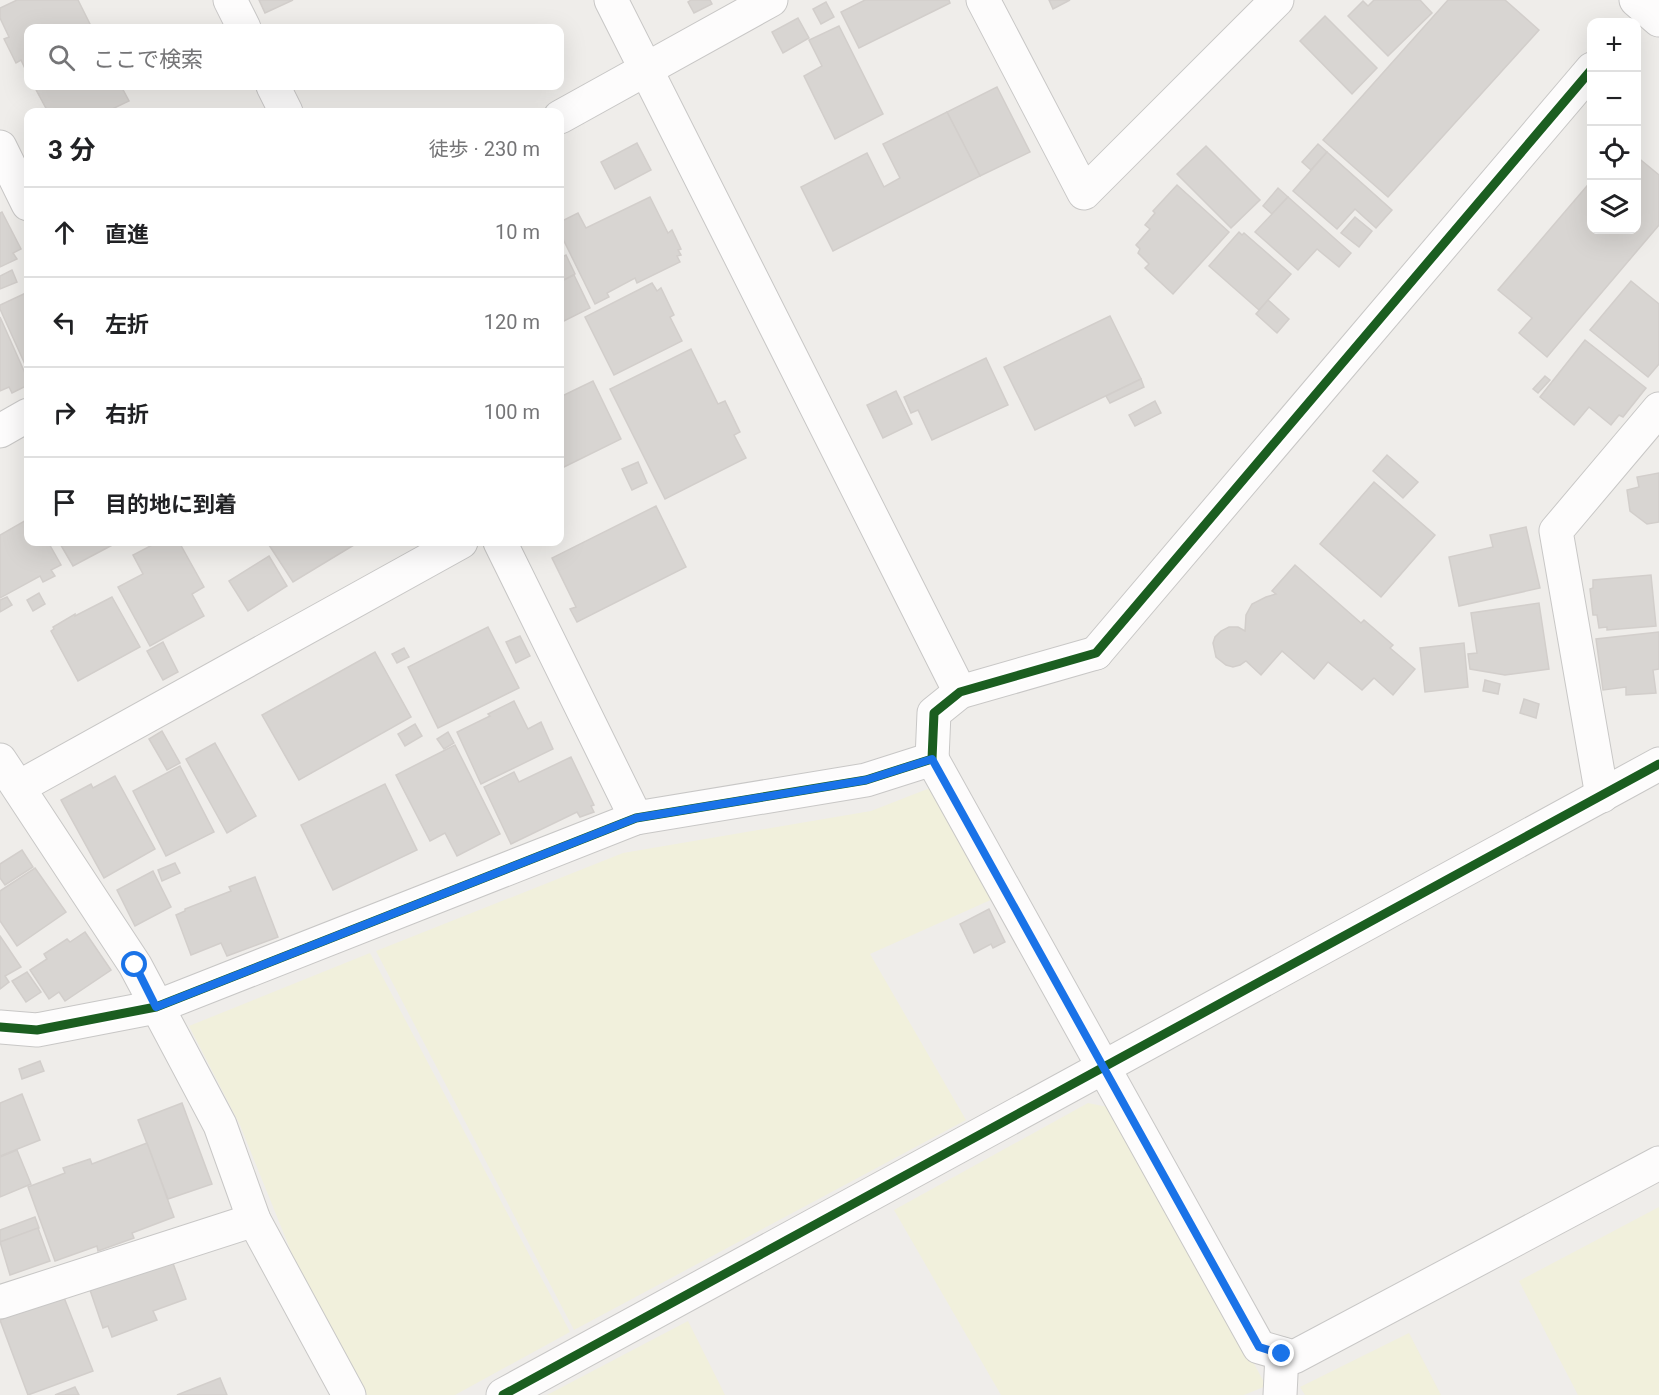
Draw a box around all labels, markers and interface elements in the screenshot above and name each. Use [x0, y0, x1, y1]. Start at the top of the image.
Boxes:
map controls [1587, 18, 1641, 234]
button: + [1587, 18, 1641, 72]
search box [24, 24, 564, 90]
icon: search [45, 41, 78, 74]
text: ここで検索 [93, 47, 203, 72]
button: − [1587, 72, 1641, 126]
button: locate [1587, 126, 1641, 180]
text: 3 分 [48, 135, 95, 165]
text: 徒歩 · 230 m [429, 137, 540, 161]
button: layers [1587, 180, 1641, 234]
icon: ahead [48, 216, 81, 249]
text: 10 m [495, 220, 540, 244]
text: 直進 [105, 222, 149, 247]
icon: left [48, 306, 81, 339]
text: 120 m [484, 310, 540, 334]
text: 左折 [105, 312, 149, 337]
icon: right [48, 396, 81, 429]
text: 100 m [484, 400, 540, 424]
text: 右折 [105, 402, 149, 427]
icon: arrive [48, 486, 81, 519]
text: 目的地に到着 [105, 492, 237, 517]
route start [121, 951, 147, 977]
route end [1268, 1340, 1294, 1366]

